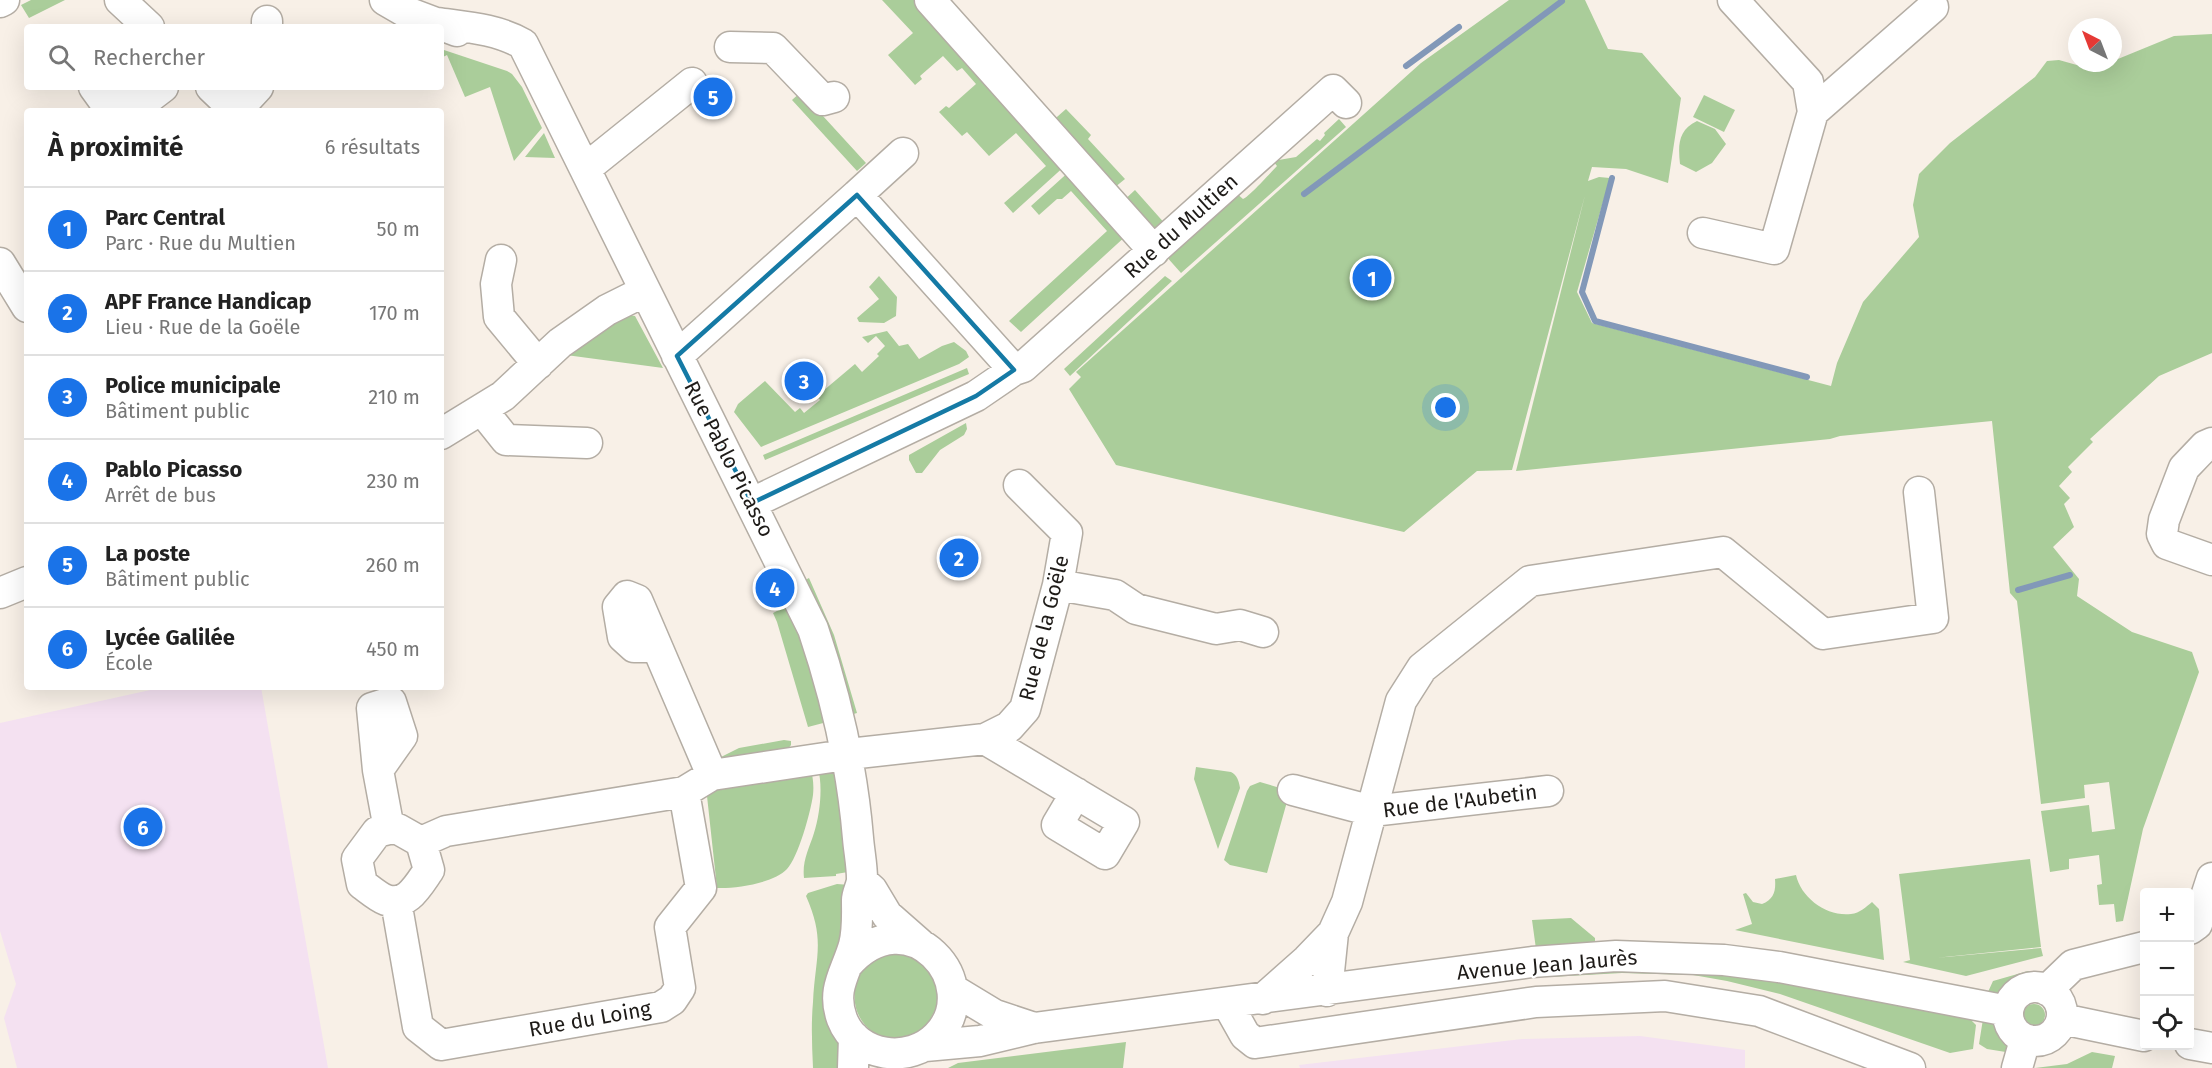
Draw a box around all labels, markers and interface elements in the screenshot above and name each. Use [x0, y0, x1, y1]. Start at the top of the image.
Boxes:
north arrow [2068, 18, 2122, 72]
search box [24, 24, 444, 90]
icon: search [45, 41, 78, 74]
text: Rechercher [93, 44, 205, 71]
pin: 5 [694, 74, 732, 120]
text: À proximité [48, 132, 183, 163]
text: 6 résultats [325, 135, 420, 159]
street label: Rue du Multien [1119, 168, 1243, 284]
text: Parc Central [105, 204, 225, 231]
text: 1 [63, 217, 72, 241]
text: 50 m [376, 217, 420, 241]
text: Parc · Rue du Multien [105, 231, 296, 255]
pin: 1 [1352, 256, 1392, 300]
text: APF France Handicap [105, 288, 312, 315]
text: 2 [62, 301, 73, 325]
text: 170 m [369, 301, 420, 325]
text: Lieu · Rue de la Goële [105, 315, 300, 339]
pin: 3 [784, 358, 824, 404]
text: Police municipale [105, 372, 281, 399]
street label: Rue Pablo Picasso [678, 377, 780, 541]
text: 3 [62, 385, 73, 409]
text: 210 m [368, 385, 420, 409]
your location [1431, 393, 1460, 422]
text: Bâtiment public [105, 399, 250, 423]
text: Pablo Picasso [105, 456, 242, 483]
text: 4 [62, 469, 73, 493]
text: 230 m [367, 469, 420, 493]
text: Arrêt de bus [105, 483, 216, 507]
pin: 2 [940, 536, 978, 580]
text: La poste [105, 540, 190, 567]
text: 5 [62, 553, 73, 577]
text: 260 m [366, 553, 420, 577]
street label: Rue de la Goële [1013, 553, 1075, 703]
pin: 4 [756, 566, 794, 610]
text: Bâtiment public [105, 567, 250, 591]
text: Lycée Galilée [105, 624, 235, 651]
text: 6 [62, 637, 73, 661]
text: 450 m [366, 637, 420, 661]
text: École [105, 651, 153, 675]
street label: Rue de l'Aubetin [1381, 779, 1539, 823]
pin: 6 [124, 804, 162, 850]
map controls [2140, 888, 2194, 1050]
button: + [2140, 888, 2194, 942]
button: − [2140, 942, 2194, 996]
street label: Avenue Jean Jaurès [1456, 944, 1638, 986]
street label: Rue du Loing [527, 995, 653, 1043]
button: locate [2140, 996, 2194, 1050]

